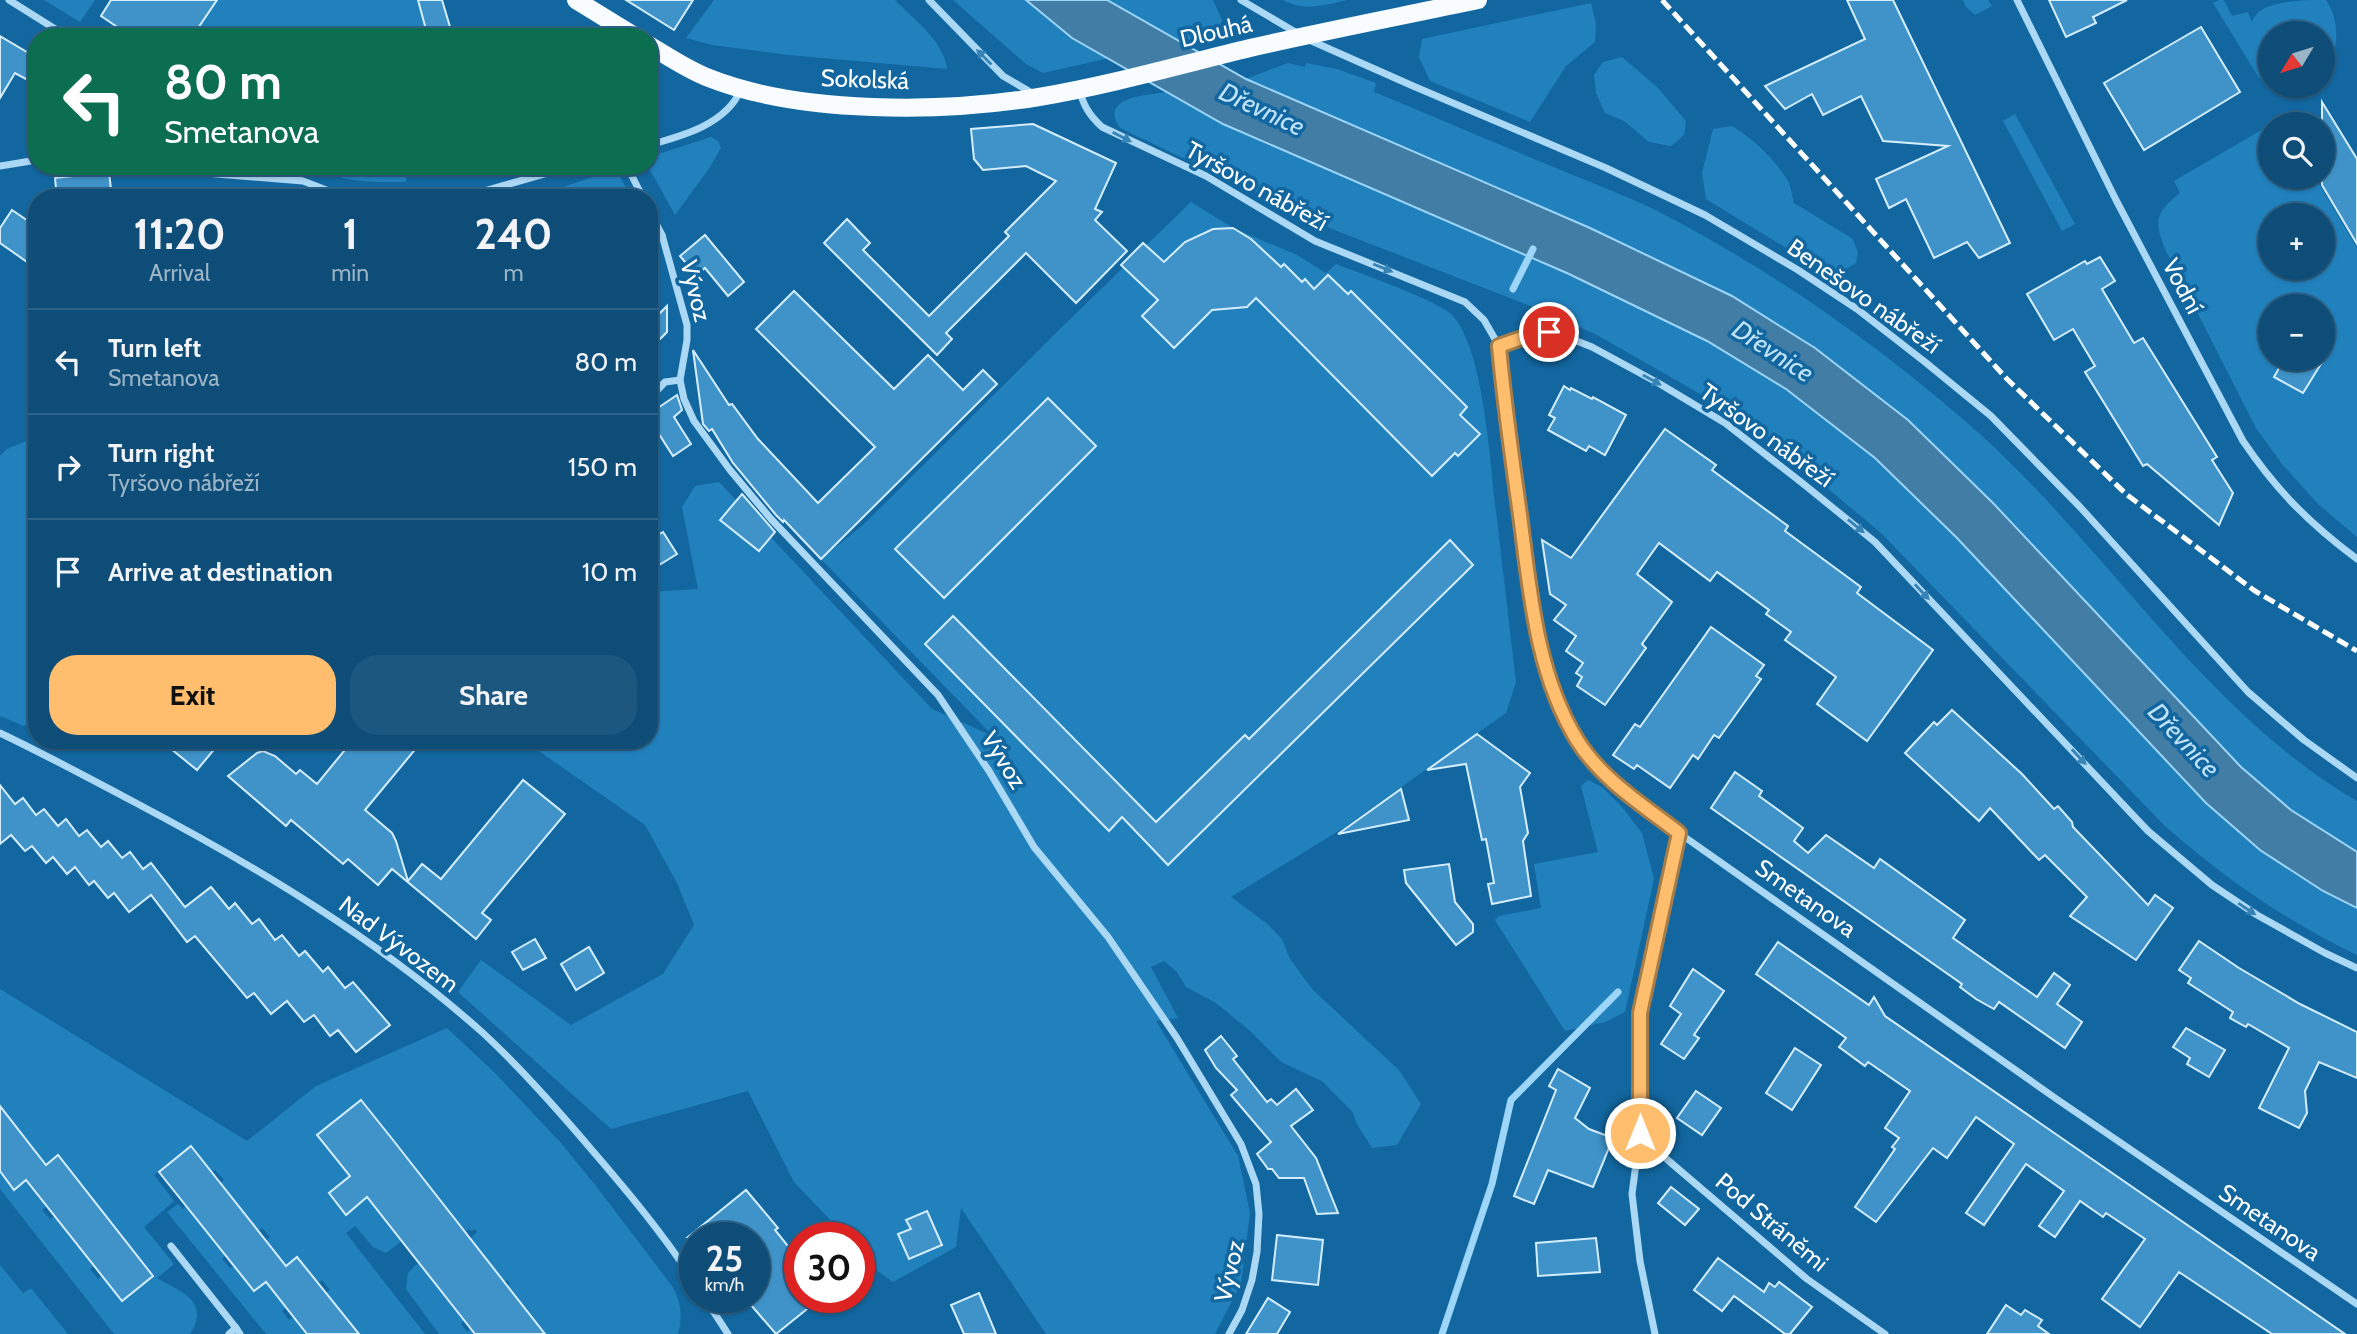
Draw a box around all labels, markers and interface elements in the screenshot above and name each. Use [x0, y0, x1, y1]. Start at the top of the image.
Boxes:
street label: Dlouhá [1177, 9, 1255, 53]
north arrow [2258, 21, 2334, 98]
map controls [2258, 21, 2335, 371]
one-way arrow [976, 49, 992, 66]
text: 80 m [164, 52, 282, 111]
icon: left [49, 56, 140, 147]
street label: Sokolská [820, 63, 910, 95]
water label: Dřevnice [1214, 75, 1310, 143]
text: Smetanova [164, 112, 319, 151]
button: search [2258, 112, 2335, 189]
one-way arrow [1112, 131, 1132, 142]
street label: Tyršovo nábřeží [1181, 135, 1333, 237]
button: + [2258, 203, 2335, 280]
text: 11:20 [133, 208, 226, 260]
text: 1 [342, 208, 358, 260]
text: 240 [475, 208, 553, 260]
street label: Benešovo nábřeží [1782, 233, 1946, 359]
street label: Vodní [2157, 253, 2209, 319]
street label: Vývoz [674, 257, 718, 325]
text: Arrival [149, 259, 210, 287]
text: min [331, 259, 369, 287]
text: m [503, 259, 524, 287]
one-way arrow [1373, 263, 1394, 274]
button: − [2258, 294, 2335, 371]
pin [1519, 302, 1579, 362]
icon: arrive [1530, 313, 1568, 351]
water label: Dřevnice [1726, 313, 1820, 389]
text: Turn left [108, 332, 201, 364]
icon: left [49, 343, 87, 381]
text: 80 m [574, 346, 637, 378]
text: Smetanova [108, 364, 220, 392]
one-way arrow [1642, 374, 1662, 386]
street label: Tyršovo nábřeží [1695, 377, 1839, 493]
text: Turn right [108, 437, 214, 469]
icon: right [49, 448, 87, 486]
text: 150 m [568, 451, 637, 483]
text: Tyršovo nábřeží [108, 469, 260, 497]
one-way arrow [1847, 519, 1865, 534]
icon: arrive [49, 553, 87, 591]
text: Arrive at destination [108, 556, 333, 588]
text: 10 m [582, 556, 637, 588]
one-way arrow [1914, 583, 1931, 600]
button: Exit [49, 655, 336, 735]
button: Share [350, 655, 637, 735]
water label: Dřevnice [2141, 696, 2227, 784]
street label: Vývoz [975, 726, 1033, 794]
one-way arrow [2070, 748, 2086, 765]
street label: Smetanova [1750, 853, 1862, 944]
street label: Nad Vývozem [333, 890, 465, 998]
one-way arrow [2237, 902, 2257, 915]
position arrow [1603, 1096, 1677, 1170]
street label: Pod Stráněmi [1710, 1167, 1834, 1277]
street label: Smetanova [2214, 1177, 2327, 1267]
speed limit sign: 30 [784, 1222, 875, 1313]
text: 25 [706, 1237, 743, 1280]
street label: Vývoz [1208, 1237, 1250, 1305]
text: km/h [705, 1274, 744, 1296]

